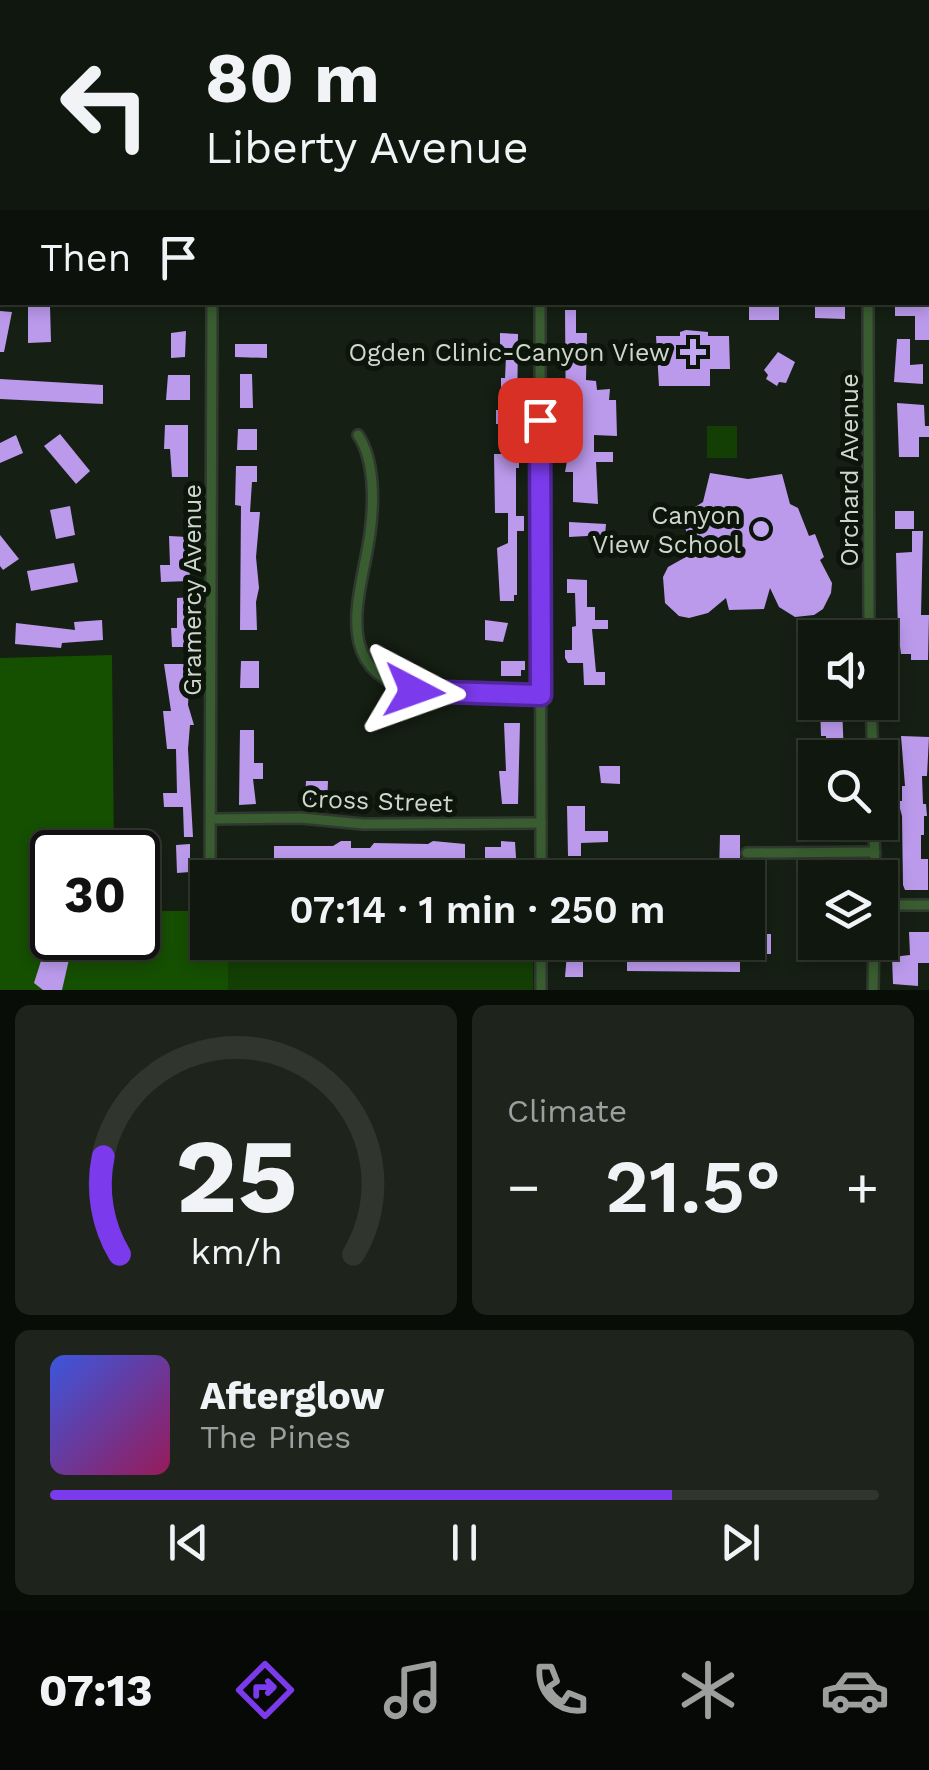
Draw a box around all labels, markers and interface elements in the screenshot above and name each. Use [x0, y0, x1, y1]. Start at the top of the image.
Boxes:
text: 80 m [205, 37, 380, 119]
icon: left [40, 40, 170, 170]
text: Liberty Avenue [205, 121, 529, 174]
icon: arrive [151, 230, 206, 285]
text: Then [40, 236, 131, 280]
place label: Ogden Clinic-Canyon View [349, 338, 670, 367]
marker: Ogden Clinic-Canyon View [680, 339, 706, 365]
street label: Orchard Avenue [835, 373, 864, 567]
pin [498, 378, 583, 463]
icon: arrive [513, 393, 568, 448]
street label: Gramercy Avenue [178, 484, 207, 696]
place label: Canyon View School [592, 501, 741, 559]
marker: Canyon View School [750, 518, 772, 540]
map controls [798, 620, 898, 960]
button: sound [798, 620, 898, 720]
position arrow [362, 639, 466, 743]
button: search [798, 740, 898, 840]
street label: Cross Street [301, 784, 454, 818]
speed limit sign: 30 [30, 830, 160, 960]
button: layers [798, 860, 898, 960]
text: 07:14 · 1 min · 250 m [290, 888, 665, 932]
text: Climate [507, 1092, 627, 1130]
text: 25 [175, 1115, 297, 1237]
text: 21.5° [605, 1142, 781, 1230]
text: − [507, 1155, 540, 1219]
text: + [846, 1155, 879, 1219]
text: km/h [190, 1231, 282, 1273]
text: Afterglow [200, 1374, 385, 1418]
text: The Pines [200, 1418, 351, 1456]
icon: previous [161, 1515, 216, 1570]
icon: pause [437, 1515, 492, 1570]
icon: next [713, 1515, 768, 1570]
icon: directions [230, 1655, 300, 1725]
icon: music [378, 1655, 448, 1725]
icon: phone [525, 1655, 595, 1725]
icon: climate [673, 1655, 743, 1725]
icon: car [820, 1655, 890, 1725]
text: 07:13 [39, 1664, 153, 1717]

